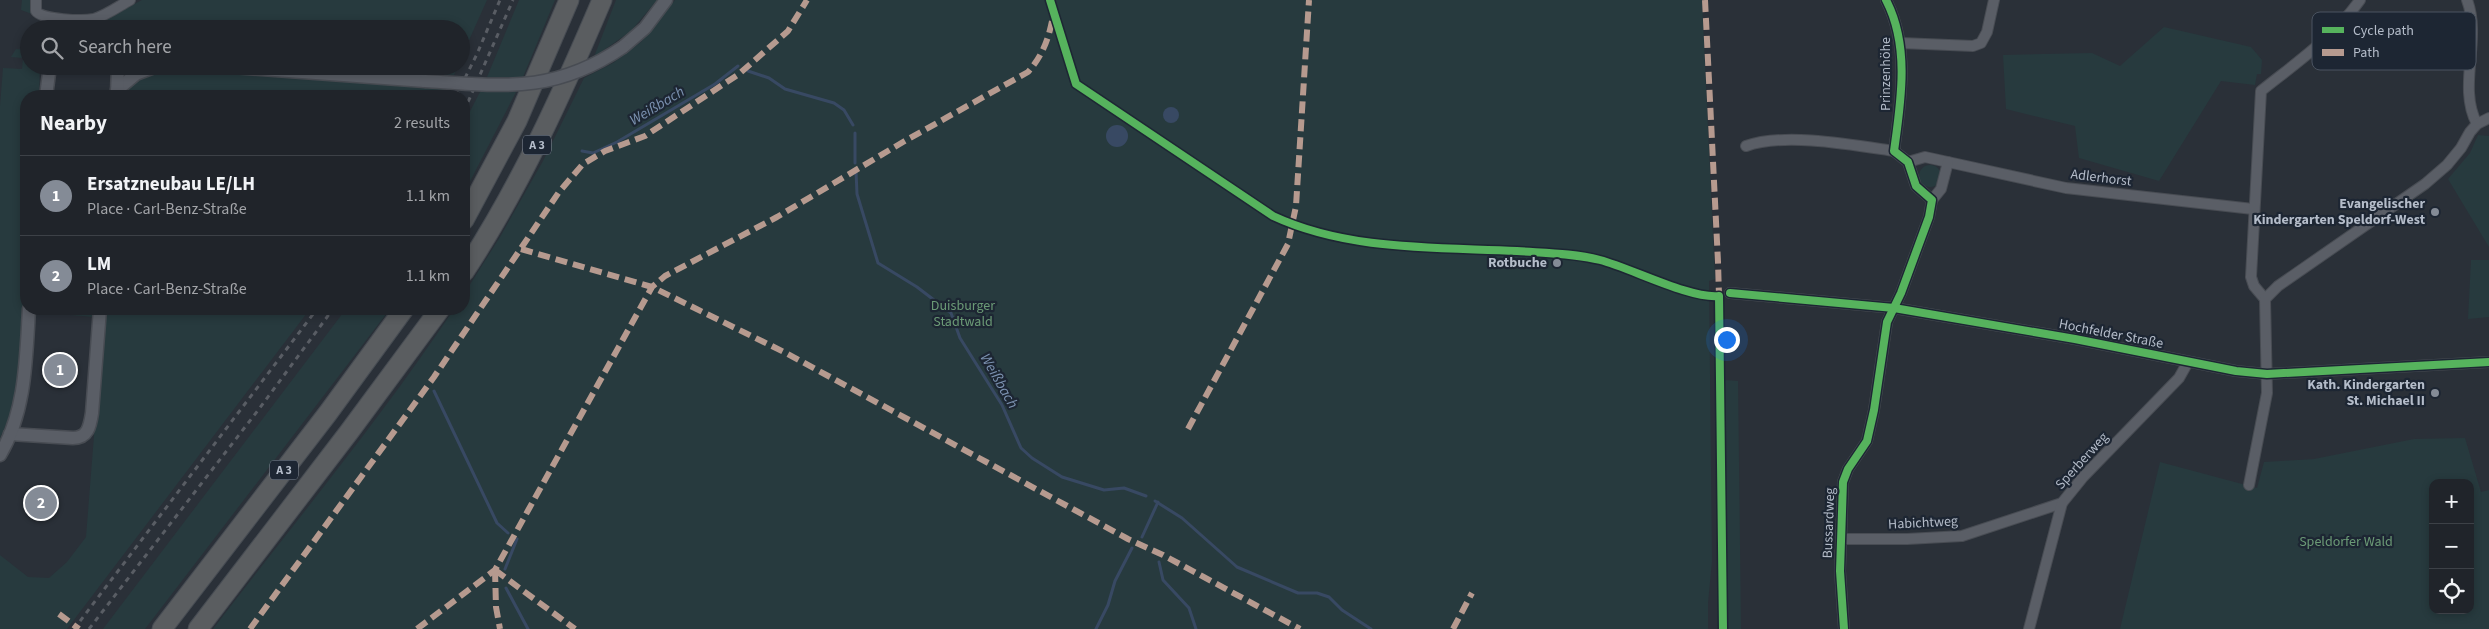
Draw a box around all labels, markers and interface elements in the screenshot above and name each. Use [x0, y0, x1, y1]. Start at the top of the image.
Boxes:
legend [2312, 12, 2476, 70]
search box [20, 20, 470, 75]
text: Cycle path [2353, 21, 2414, 41]
icon: search [38, 34, 66, 62]
text: Search here [78, 34, 172, 61]
street label: Prinzenhöhe [1876, 37, 1896, 111]
text: Path [2353, 43, 2380, 63]
water label: Weißbach [626, 81, 689, 131]
text: Nearby [40, 108, 107, 138]
text: 2 results [394, 112, 450, 134]
road number: A 3 [523, 136, 551, 154]
street label: Adlerhorst [2069, 164, 2133, 192]
text: Ersatzneubau LE/LH [87, 171, 255, 198]
text: 1 [52, 185, 60, 207]
text: 1.1 km [406, 185, 450, 207]
place label: Evangelischer Kindergarten Speldorf-West [2253, 194, 2426, 230]
text: Place · Carl-Benz-Straße [87, 198, 247, 220]
marker: Evangelischer Kindergarten Speldorf-West [2429, 206, 2441, 218]
text: LM [87, 251, 111, 278]
place label: Rotbuche [1488, 253, 1547, 273]
marker: Rotbuche [1551, 257, 1563, 269]
text: 2 [52, 265, 60, 287]
text: 1.1 km [406, 265, 450, 287]
text: Place · Carl-Benz-Straße [87, 278, 247, 300]
park label: Duisburger Stadtwald [931, 296, 995, 332]
street label: Hochfelder Straße [2057, 314, 2165, 354]
your location [1714, 327, 1740, 353]
water label: Weißbach [975, 349, 1023, 413]
pin: 1 [44, 351, 76, 389]
place label: Kath. Kindergarten St. Michael II [2307, 375, 2425, 411]
marker: Kath. Kindergarten St. Michael II [2429, 387, 2441, 399]
street label: Sperberweg [2051, 428, 2113, 494]
road number: A 3 [270, 460, 298, 480]
map controls [2429, 479, 2474, 614]
button: + [2429, 479, 2474, 524]
pin: 2 [25, 484, 57, 522]
street label: Bussardweg [1818, 487, 1840, 559]
street label: Habichtweg [1888, 511, 1958, 535]
button: − [2429, 524, 2474, 569]
park label: Speldorfer Wald [2299, 532, 2393, 552]
button: locate [2429, 569, 2474, 614]

